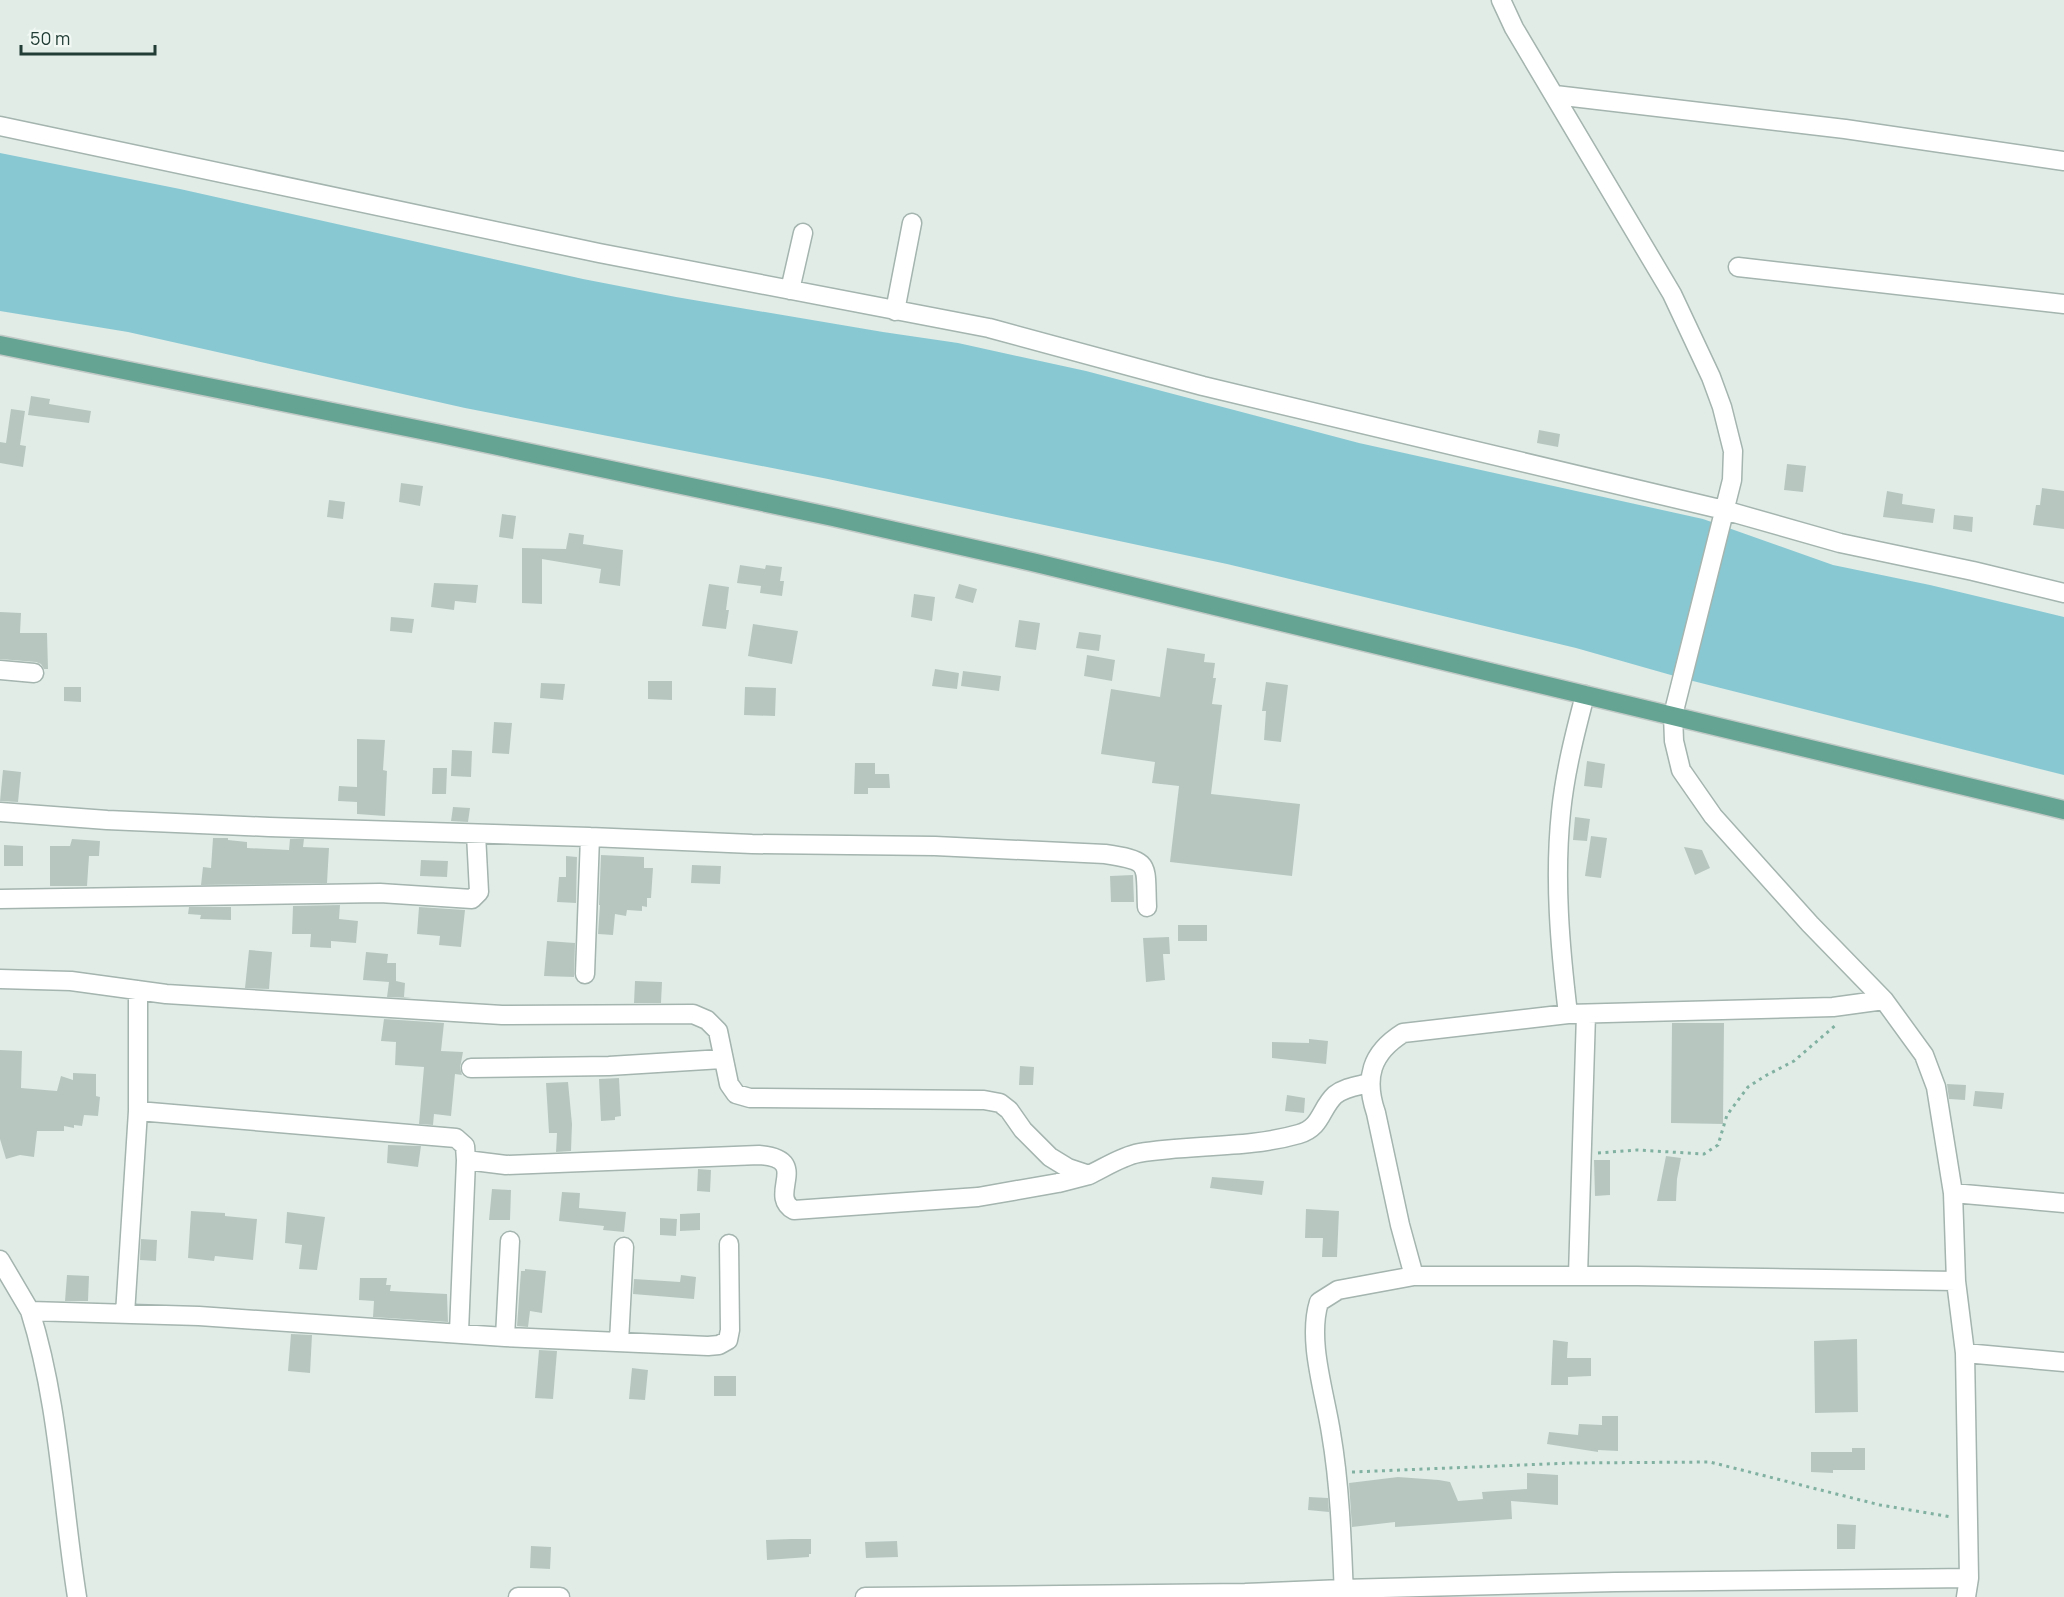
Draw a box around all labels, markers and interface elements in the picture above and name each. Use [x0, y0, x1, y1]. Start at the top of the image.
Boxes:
scale bar [21, 18, 154, 56]
text: 50 m [30, 26, 70, 50]

